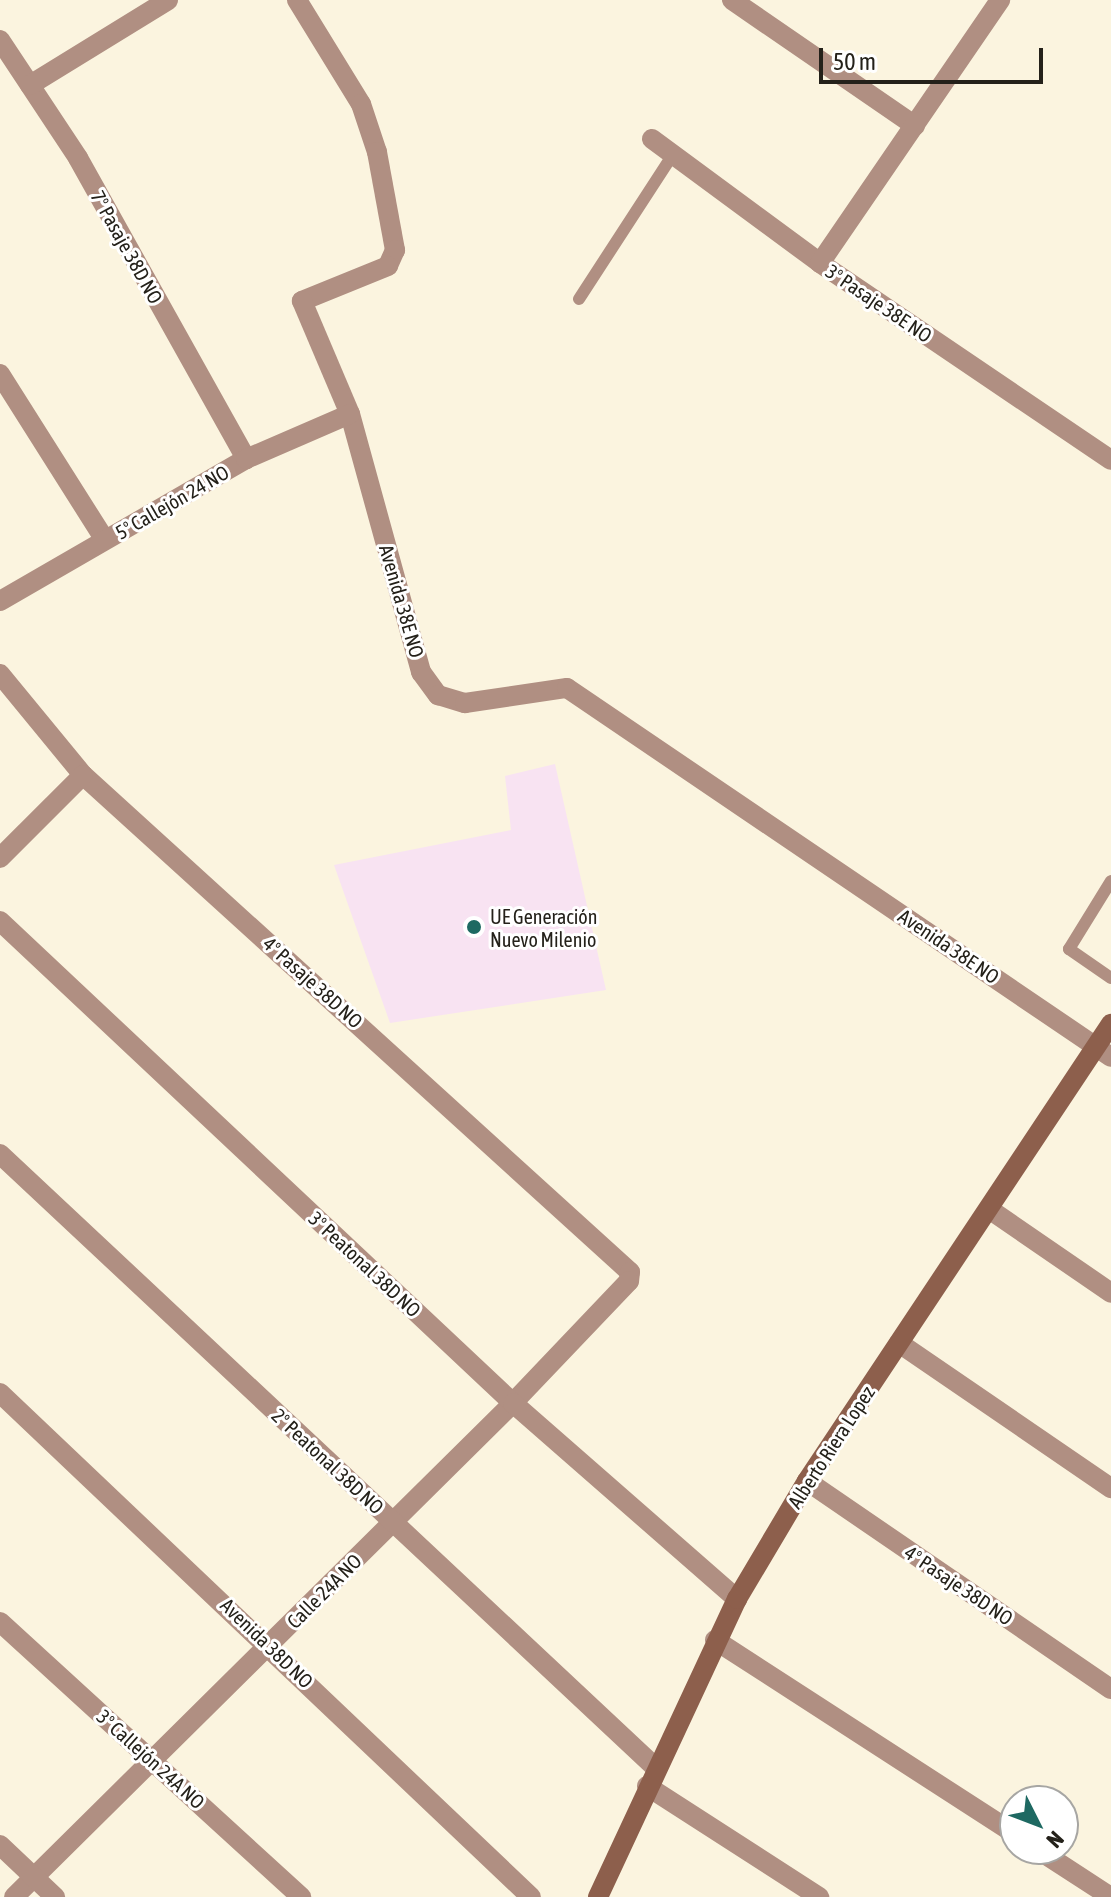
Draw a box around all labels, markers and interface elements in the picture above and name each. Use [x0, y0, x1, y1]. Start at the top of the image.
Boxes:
scale bar [823, 32, 1047, 82]
text: 50 m [833, 48, 876, 75]
street label: 7° Pasaje 38D NO [86, 186, 168, 308]
street label: 3° Pasaje 38E NO [821, 259, 937, 347]
street label: 5° Callejón 24 NO [111, 460, 233, 544]
street label: Avenida 38E NO [374, 542, 430, 660]
place label: UE Generación Nuevo Milenio [490, 904, 597, 951]
street label: Avenida 38E NO [894, 904, 1004, 988]
marker: UE Generación Nuevo Milenio [465, 918, 483, 936]
street label: 4° Pasaje 38D NO [258, 931, 368, 1033]
street label: 3° Peatonal 38D NO [304, 1206, 426, 1322]
street label: Alberto Riera Lopez [782, 1381, 880, 1513]
street label: 2° Peatonal 38D NO [267, 1403, 389, 1519]
street label: 4° Pasaje 38D NO [900, 1540, 1018, 1630]
street label: Calle 24A NO [282, 1549, 366, 1633]
street label: Avenida 38D NO [216, 1593, 318, 1693]
street label: 3° Callejón 24A NO [92, 1704, 210, 1814]
north arrow [999, 1785, 1079, 1865]
text: N [1041, 1826, 1069, 1853]

